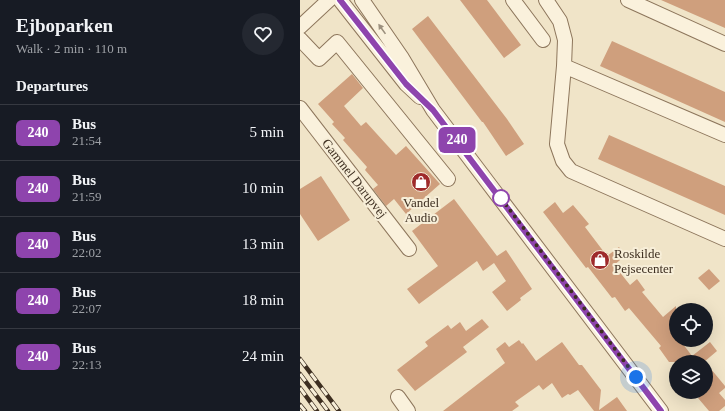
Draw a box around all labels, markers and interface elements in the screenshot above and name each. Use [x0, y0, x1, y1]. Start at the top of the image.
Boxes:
button: heart [242, 13, 284, 55]
text: Ejboparken [16, 15, 113, 36]
one-way arrow [378, 24, 386, 34]
text: Walk · 2 min · 110 m [16, 41, 127, 56]
text: Departures [16, 78, 88, 94]
text: Bus [72, 116, 96, 132]
text: 5 min [249, 124, 284, 140]
text: 240 [28, 125, 49, 140]
line badge: 240 [434, 127, 480, 153]
text: 240 [447, 132, 468, 147]
text: 21:54 [72, 133, 102, 148]
street label: Gammel Darupvej [319, 136, 390, 221]
shop icon: Vandel Audio [410, 171, 432, 193]
text: Bus [72, 172, 96, 188]
text: 10 min [242, 180, 284, 196]
text: 240 [28, 181, 49, 196]
text: 21:59 [72, 189, 102, 204]
unlabelled marker [492, 189, 510, 207]
place label: Vandel Audio [403, 195, 439, 225]
text: Bus [72, 228, 96, 244]
text: 13 min [242, 236, 284, 252]
text: 240 [28, 237, 49, 252]
text: 22:02 [72, 245, 102, 260]
place label: Roskilde Pejsecenter [614, 246, 674, 276]
shop icon: Roskilde Pejsecenter [589, 249, 611, 271]
text: Bus [72, 284, 96, 300]
text: 18 min [242, 292, 284, 308]
text: 240 [28, 293, 49, 308]
text: 22:07 [72, 301, 102, 316]
map controls [669, 303, 713, 399]
button: locate [669, 303, 713, 347]
text: Bus [72, 340, 96, 356]
text: 24 min [242, 348, 284, 364]
text: 240 [28, 349, 49, 364]
button: layers [669, 355, 713, 399]
text: 22:13 [72, 357, 102, 372]
your location [626, 367, 646, 387]

